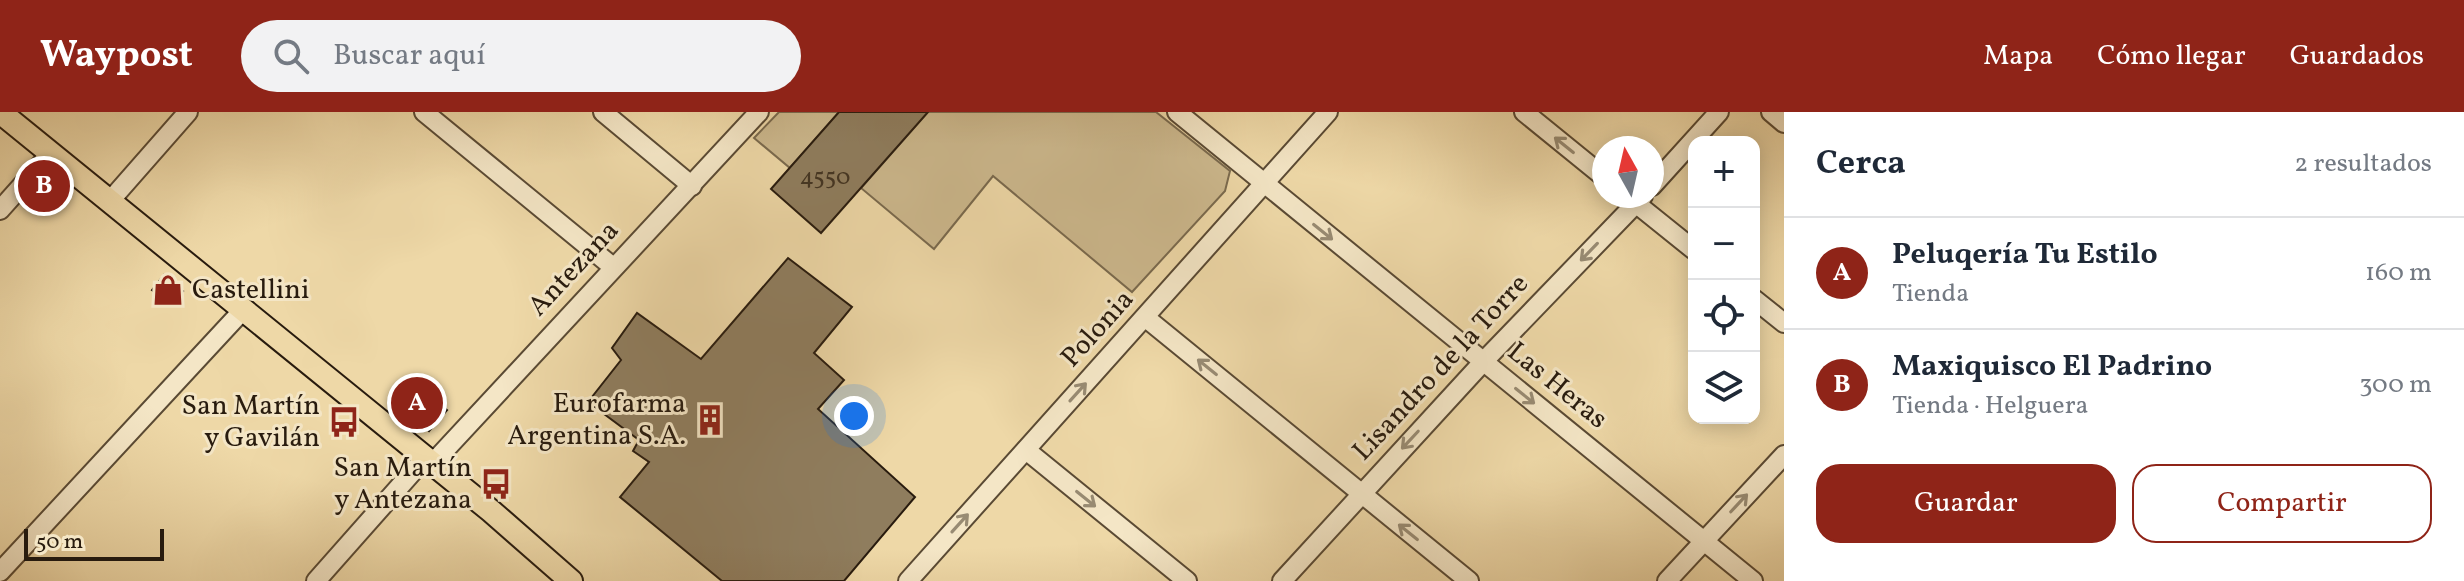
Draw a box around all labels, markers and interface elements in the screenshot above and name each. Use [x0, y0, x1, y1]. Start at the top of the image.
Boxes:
search box [241, 20, 801, 92]
text: Waypost [40, 30, 193, 83]
icon: search [269, 34, 313, 78]
text: Buscar aquí [333, 35, 486, 77]
text: Mapa [1983, 37, 2053, 76]
text: Cómo llegar [2097, 37, 2246, 76]
text: Guardados [2290, 37, 2424, 76]
one-way arrow [1554, 136, 1575, 154]
north arrow [1592, 136, 1664, 208]
map controls [1688, 136, 1760, 424]
button: + [1688, 136, 1760, 208]
text: Cerca [1816, 141, 1906, 188]
text: 2 resultados [2294, 146, 2432, 182]
pin: B [18, 156, 70, 216]
house number: 4550 [800, 161, 850, 195]
button: − [1688, 208, 1760, 280]
street label: Antezana [520, 213, 628, 325]
one-way arrow [1312, 223, 1333, 241]
text: Peluqería Tu Estilo [1892, 234, 2158, 276]
one-way arrow [1580, 242, 1599, 261]
text: A [1833, 255, 1851, 291]
text: 160 m [2365, 255, 2432, 291]
street label: Lisandro de la Torre [1344, 266, 1538, 470]
place label: Castellini [192, 271, 309, 310]
shop icon: Castellini [151, 273, 185, 307]
text: Tienda [1892, 276, 1969, 312]
button: locate [1688, 280, 1760, 352]
street label: Polonia [1052, 282, 1144, 376]
street label: Las Heras [1498, 333, 1616, 439]
text: Maxiquisco El Padrino [1892, 346, 2212, 388]
button: layers [1688, 352, 1760, 424]
one-way arrow [1197, 359, 1218, 376]
text: B [1833, 367, 1851, 403]
text: 300 m [2359, 367, 2432, 403]
pin: A [391, 373, 443, 433]
one-way arrow [1069, 383, 1087, 403]
place label: Eurofarma Argentina S.A. [507, 385, 686, 456]
place label: San Martín y Gavilán [182, 387, 320, 458]
one-way arrow [1514, 387, 1535, 404]
text: Tienda · Helguera [1892, 388, 2088, 424]
your location [834, 396, 874, 436]
building icon: Eurofarma Argentina S.A. [693, 403, 727, 437]
bus stop icon: San Martín y Gavilán [327, 405, 361, 439]
one-way arrow [1402, 430, 1420, 450]
place label: San Martín y Antezana [334, 449, 472, 520]
button: Guardar [1816, 464, 2116, 543]
button: Compartir [2132, 464, 2432, 543]
bus stop icon: San Martín y Antezana [479, 467, 513, 501]
one-way arrow [1075, 491, 1096, 508]
one-way arrow [1730, 494, 1748, 514]
one-way arrow [951, 513, 970, 533]
one-way arrow [1398, 523, 1419, 541]
scale bar [24, 525, 164, 561]
text: 50 m [36, 527, 83, 558]

